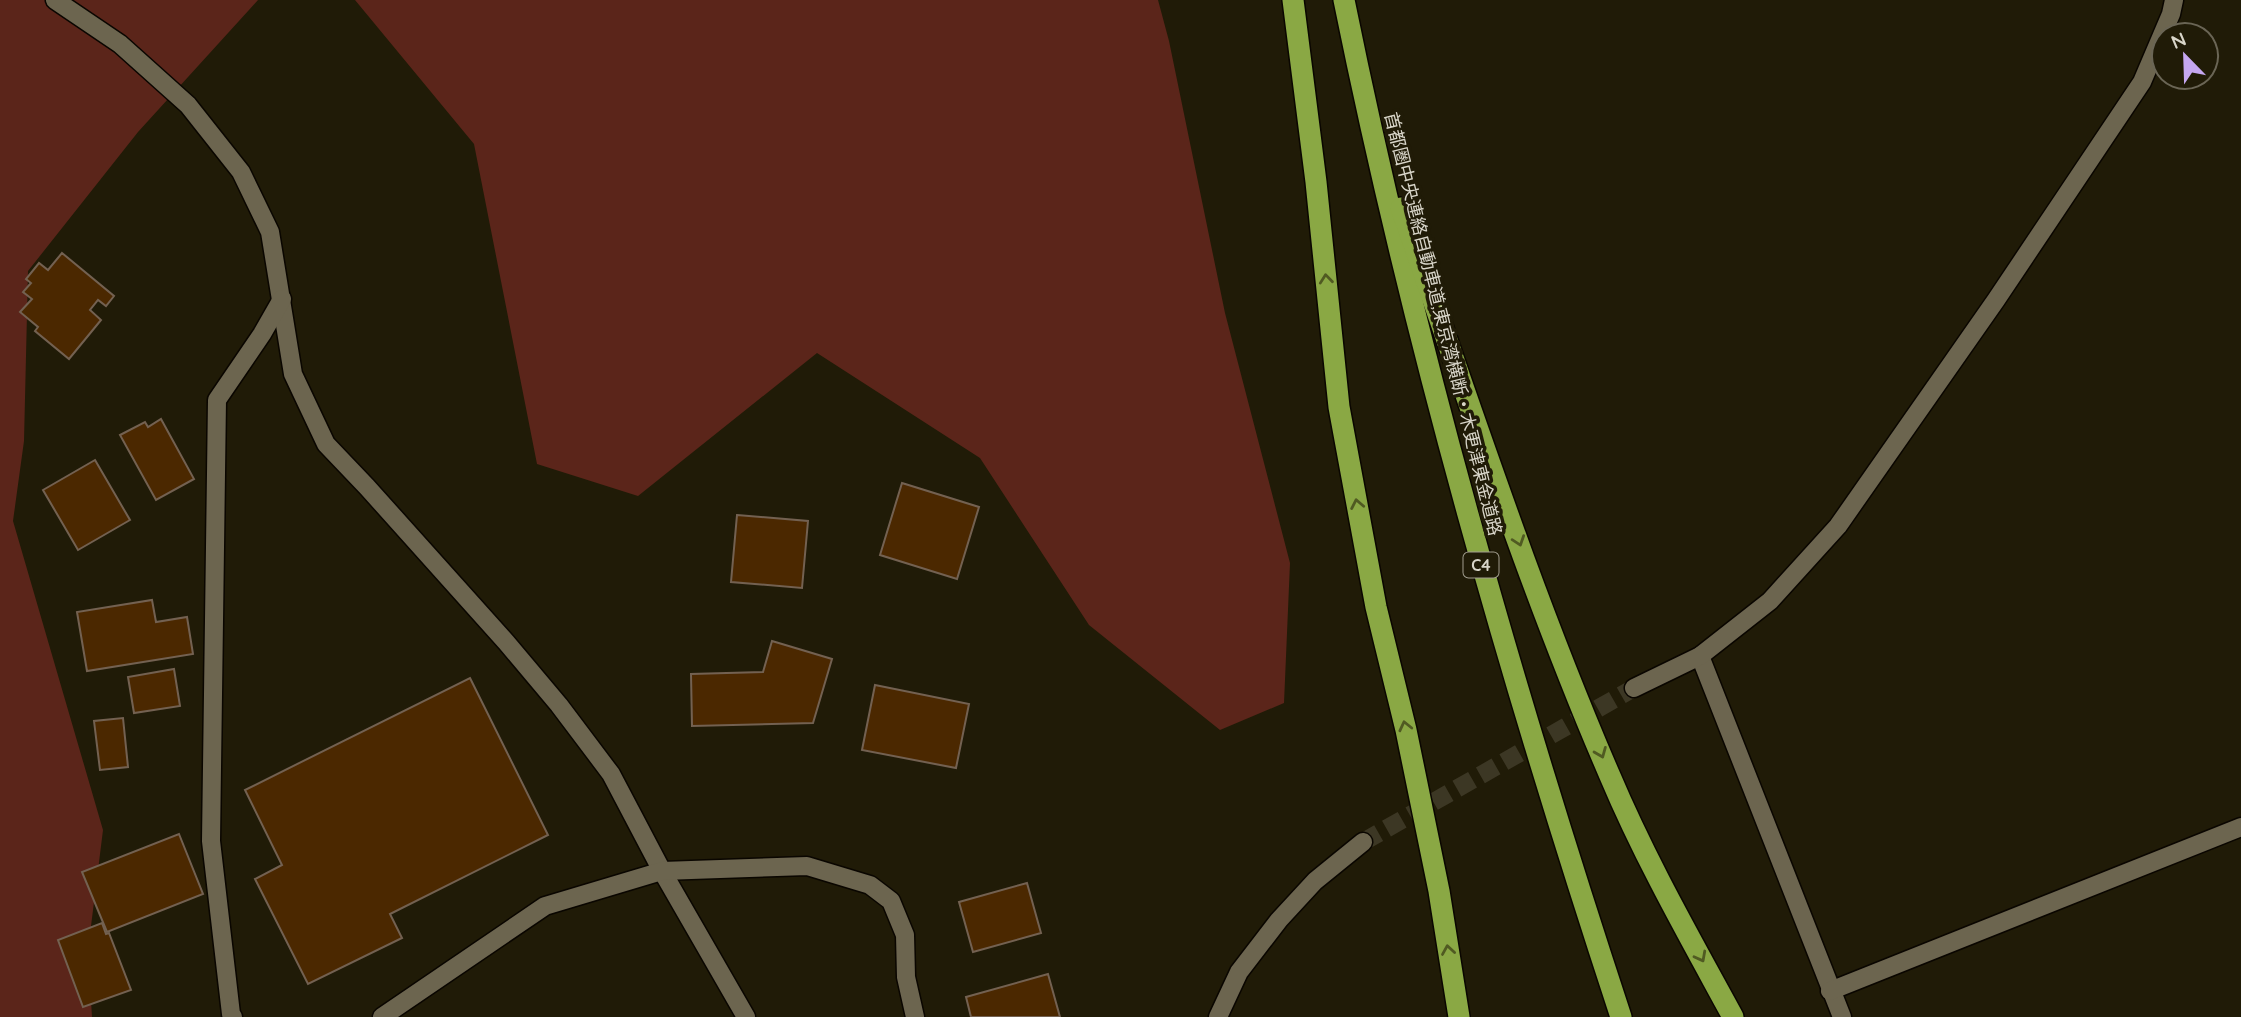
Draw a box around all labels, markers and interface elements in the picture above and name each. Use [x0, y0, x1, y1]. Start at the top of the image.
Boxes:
north arrow [2150, 21, 2220, 91]
text: N [2167, 27, 2189, 54]
street label: 首都圏中央連絡自動車道;東京湾横断・木更津東金道路 [1380, 110, 1507, 538]
one-way arrow [1318, 273, 1333, 285]
one-way arrow [1350, 498, 1365, 510]
one-way arrow [1511, 534, 1525, 546]
road number: C4 [1464, 552, 1498, 578]
one-way arrow [1399, 720, 1413, 732]
one-way arrow [1592, 746, 1606, 758]
one-way arrow [1441, 944, 1456, 955]
one-way arrow [1692, 950, 1706, 962]

